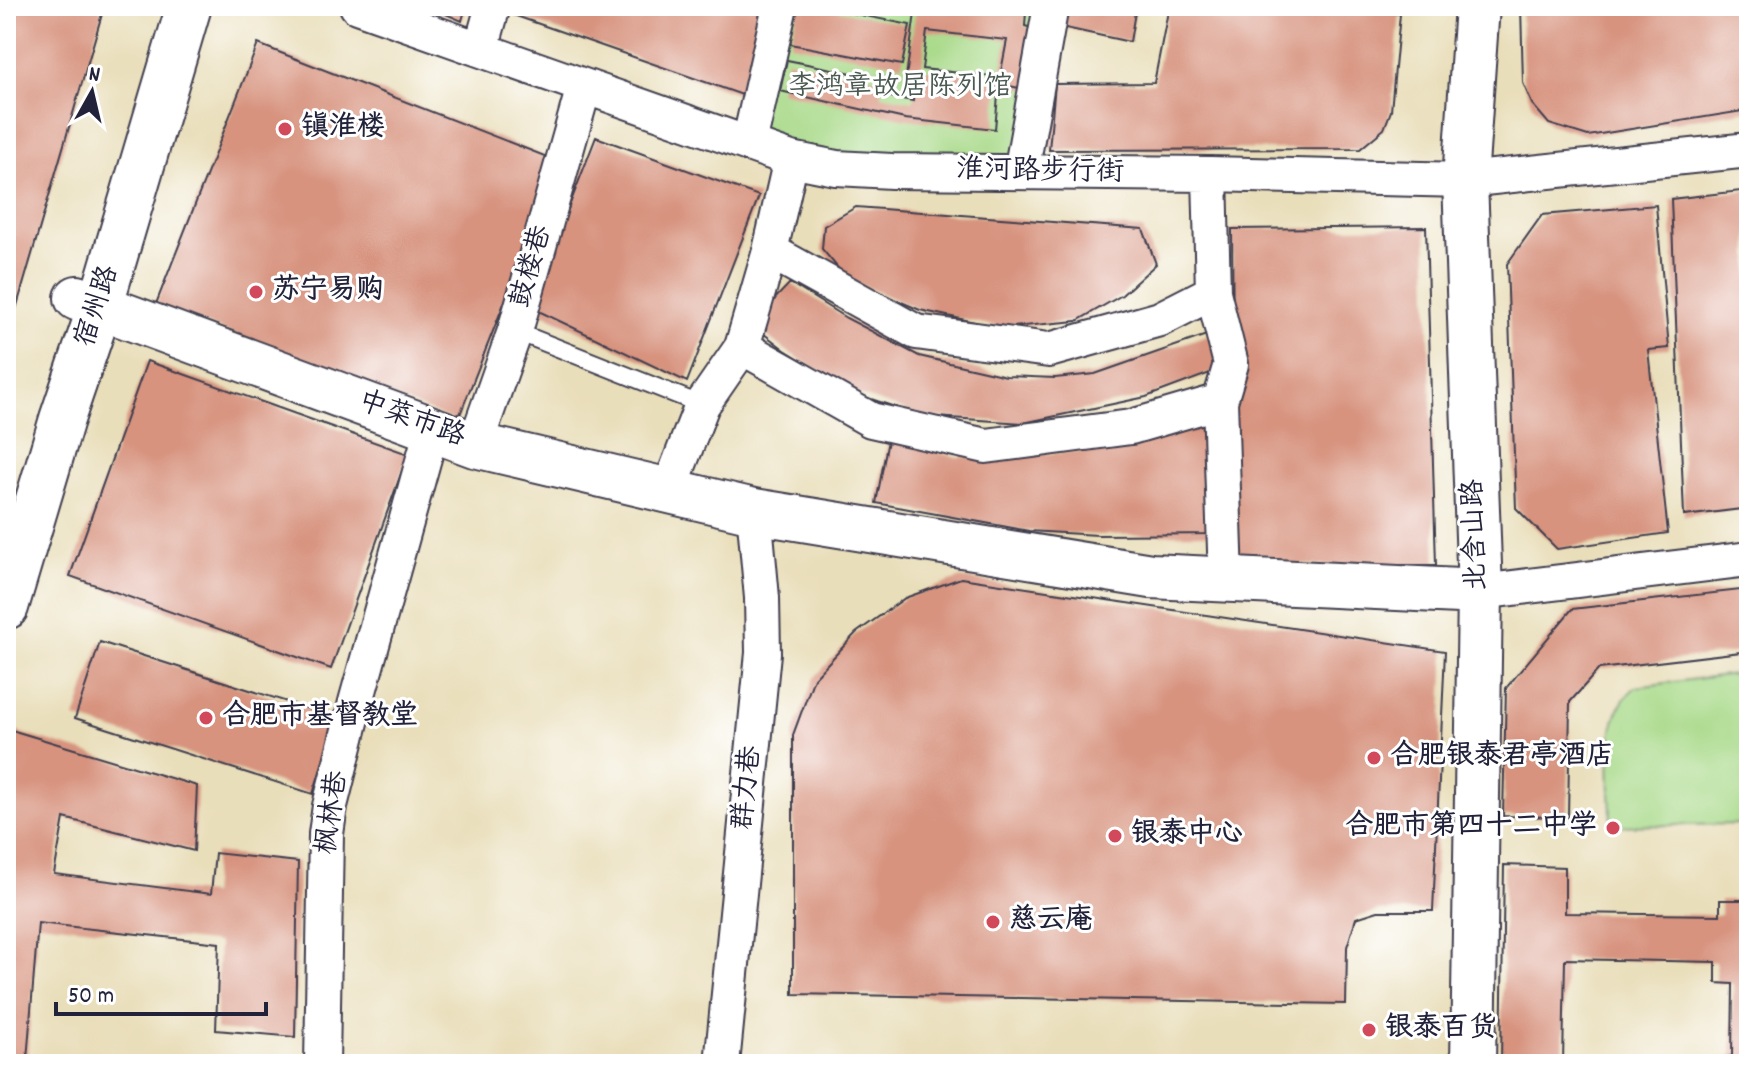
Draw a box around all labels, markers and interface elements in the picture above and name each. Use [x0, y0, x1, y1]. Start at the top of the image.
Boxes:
north arrow [52, 52, 132, 132]
text: N [87, 60, 102, 92]
park label: 李鸿章故居陈列馆 [788, 69, 1012, 109]
place label: 镇淮楼 [301, 109, 385, 149]
marker: 镇淮楼 [276, 120, 294, 138]
street label: 淮河路步行街 [956, 152, 1124, 194]
street label: 鼓楼巷 [502, 220, 564, 313]
street label: 宿州路 [67, 261, 131, 353]
place label: 苏宁易购 [272, 272, 384, 312]
marker: 苏宁易购 [247, 283, 265, 301]
street label: 中菜市路 [352, 383, 470, 459]
street label: 北含山路 [1455, 478, 1499, 592]
place label: 合肥市基督教堂 [222, 698, 418, 738]
marker: 合肥市基督教堂 [197, 709, 215, 727]
place label: 合肥银泰君亭酒店 [1390, 738, 1614, 778]
street label: 群力巷 [725, 743, 773, 832]
marker: 合肥银泰君亭酒店 [1365, 749, 1383, 767]
street label: 枫林巷 [308, 768, 360, 857]
place label: 合肥市第四十二中学 [1345, 808, 1597, 848]
place label: 银泰中心 [1131, 816, 1243, 856]
marker: 合肥市第四十二中学 [1604, 819, 1622, 837]
marker: 银泰中心 [1106, 827, 1124, 845]
place label: 慈云庵 [1009, 902, 1093, 942]
marker: 慈云庵 [984, 913, 1002, 931]
scale bar [56, 966, 266, 1016]
text: 50 m [68, 980, 114, 1014]
place label: 银泰百货 [1385, 1010, 1497, 1050]
marker: 银泰百货 [1360, 1021, 1378, 1039]

